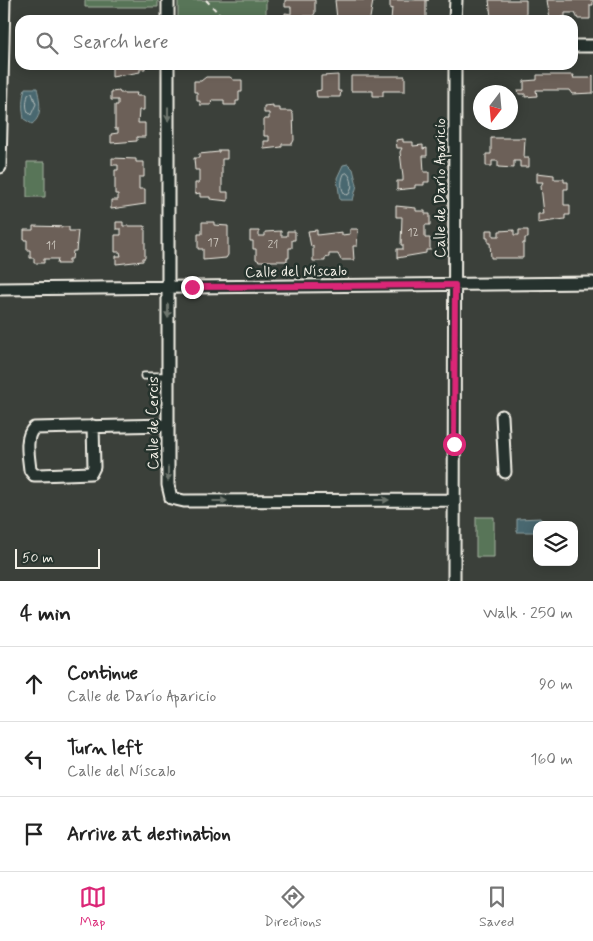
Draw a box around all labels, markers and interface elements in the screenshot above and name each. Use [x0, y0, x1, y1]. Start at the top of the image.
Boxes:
search box [15, 15, 578, 70]
icon: search [33, 29, 61, 57]
text: Search here [73, 30, 169, 55]
north arrow [473, 85, 518, 130]
one-way arrow [164, 106, 172, 122]
street label: Calle de Darío Aparicio [431, 118, 452, 258]
house number: 12 [407, 225, 419, 241]
house number: 17 [207, 235, 219, 251]
house number: 21 [267, 237, 279, 253]
house number: 11 [46, 238, 56, 254]
street label: Calle del Níscalo [245, 261, 347, 283]
route end [181, 276, 204, 299]
one-way arrow [164, 303, 172, 319]
street label: Calle de Cercis [144, 376, 164, 470]
route start [443, 433, 466, 456]
one-way arrow [164, 466, 172, 482]
one-way arrow [374, 496, 390, 504]
one-way arrow [212, 497, 228, 505]
map controls [533, 521, 578, 566]
button: layers [533, 521, 578, 566]
scale bar [15, 546, 100, 569]
text: 50 m [22, 549, 53, 567]
text: 4 min [20, 600, 71, 628]
text: Walk · 250 m [483, 603, 573, 624]
text: Continue [67, 661, 138, 686]
icon: ahead [20, 670, 48, 698]
text: 90 m [539, 674, 573, 695]
text: Calle de Darío Aparicio [67, 686, 216, 707]
text: Turn left [67, 736, 143, 761]
icon: left [20, 745, 48, 773]
text: 160 m [530, 749, 573, 770]
text: Calle del Níscalo [67, 761, 176, 782]
icon: arrive [20, 820, 48, 848]
text: Arrive at destination [67, 822, 231, 847]
tab: Map [79, 883, 107, 931]
tab: Directions [264, 883, 322, 931]
tab: Saved [479, 883, 514, 931]

